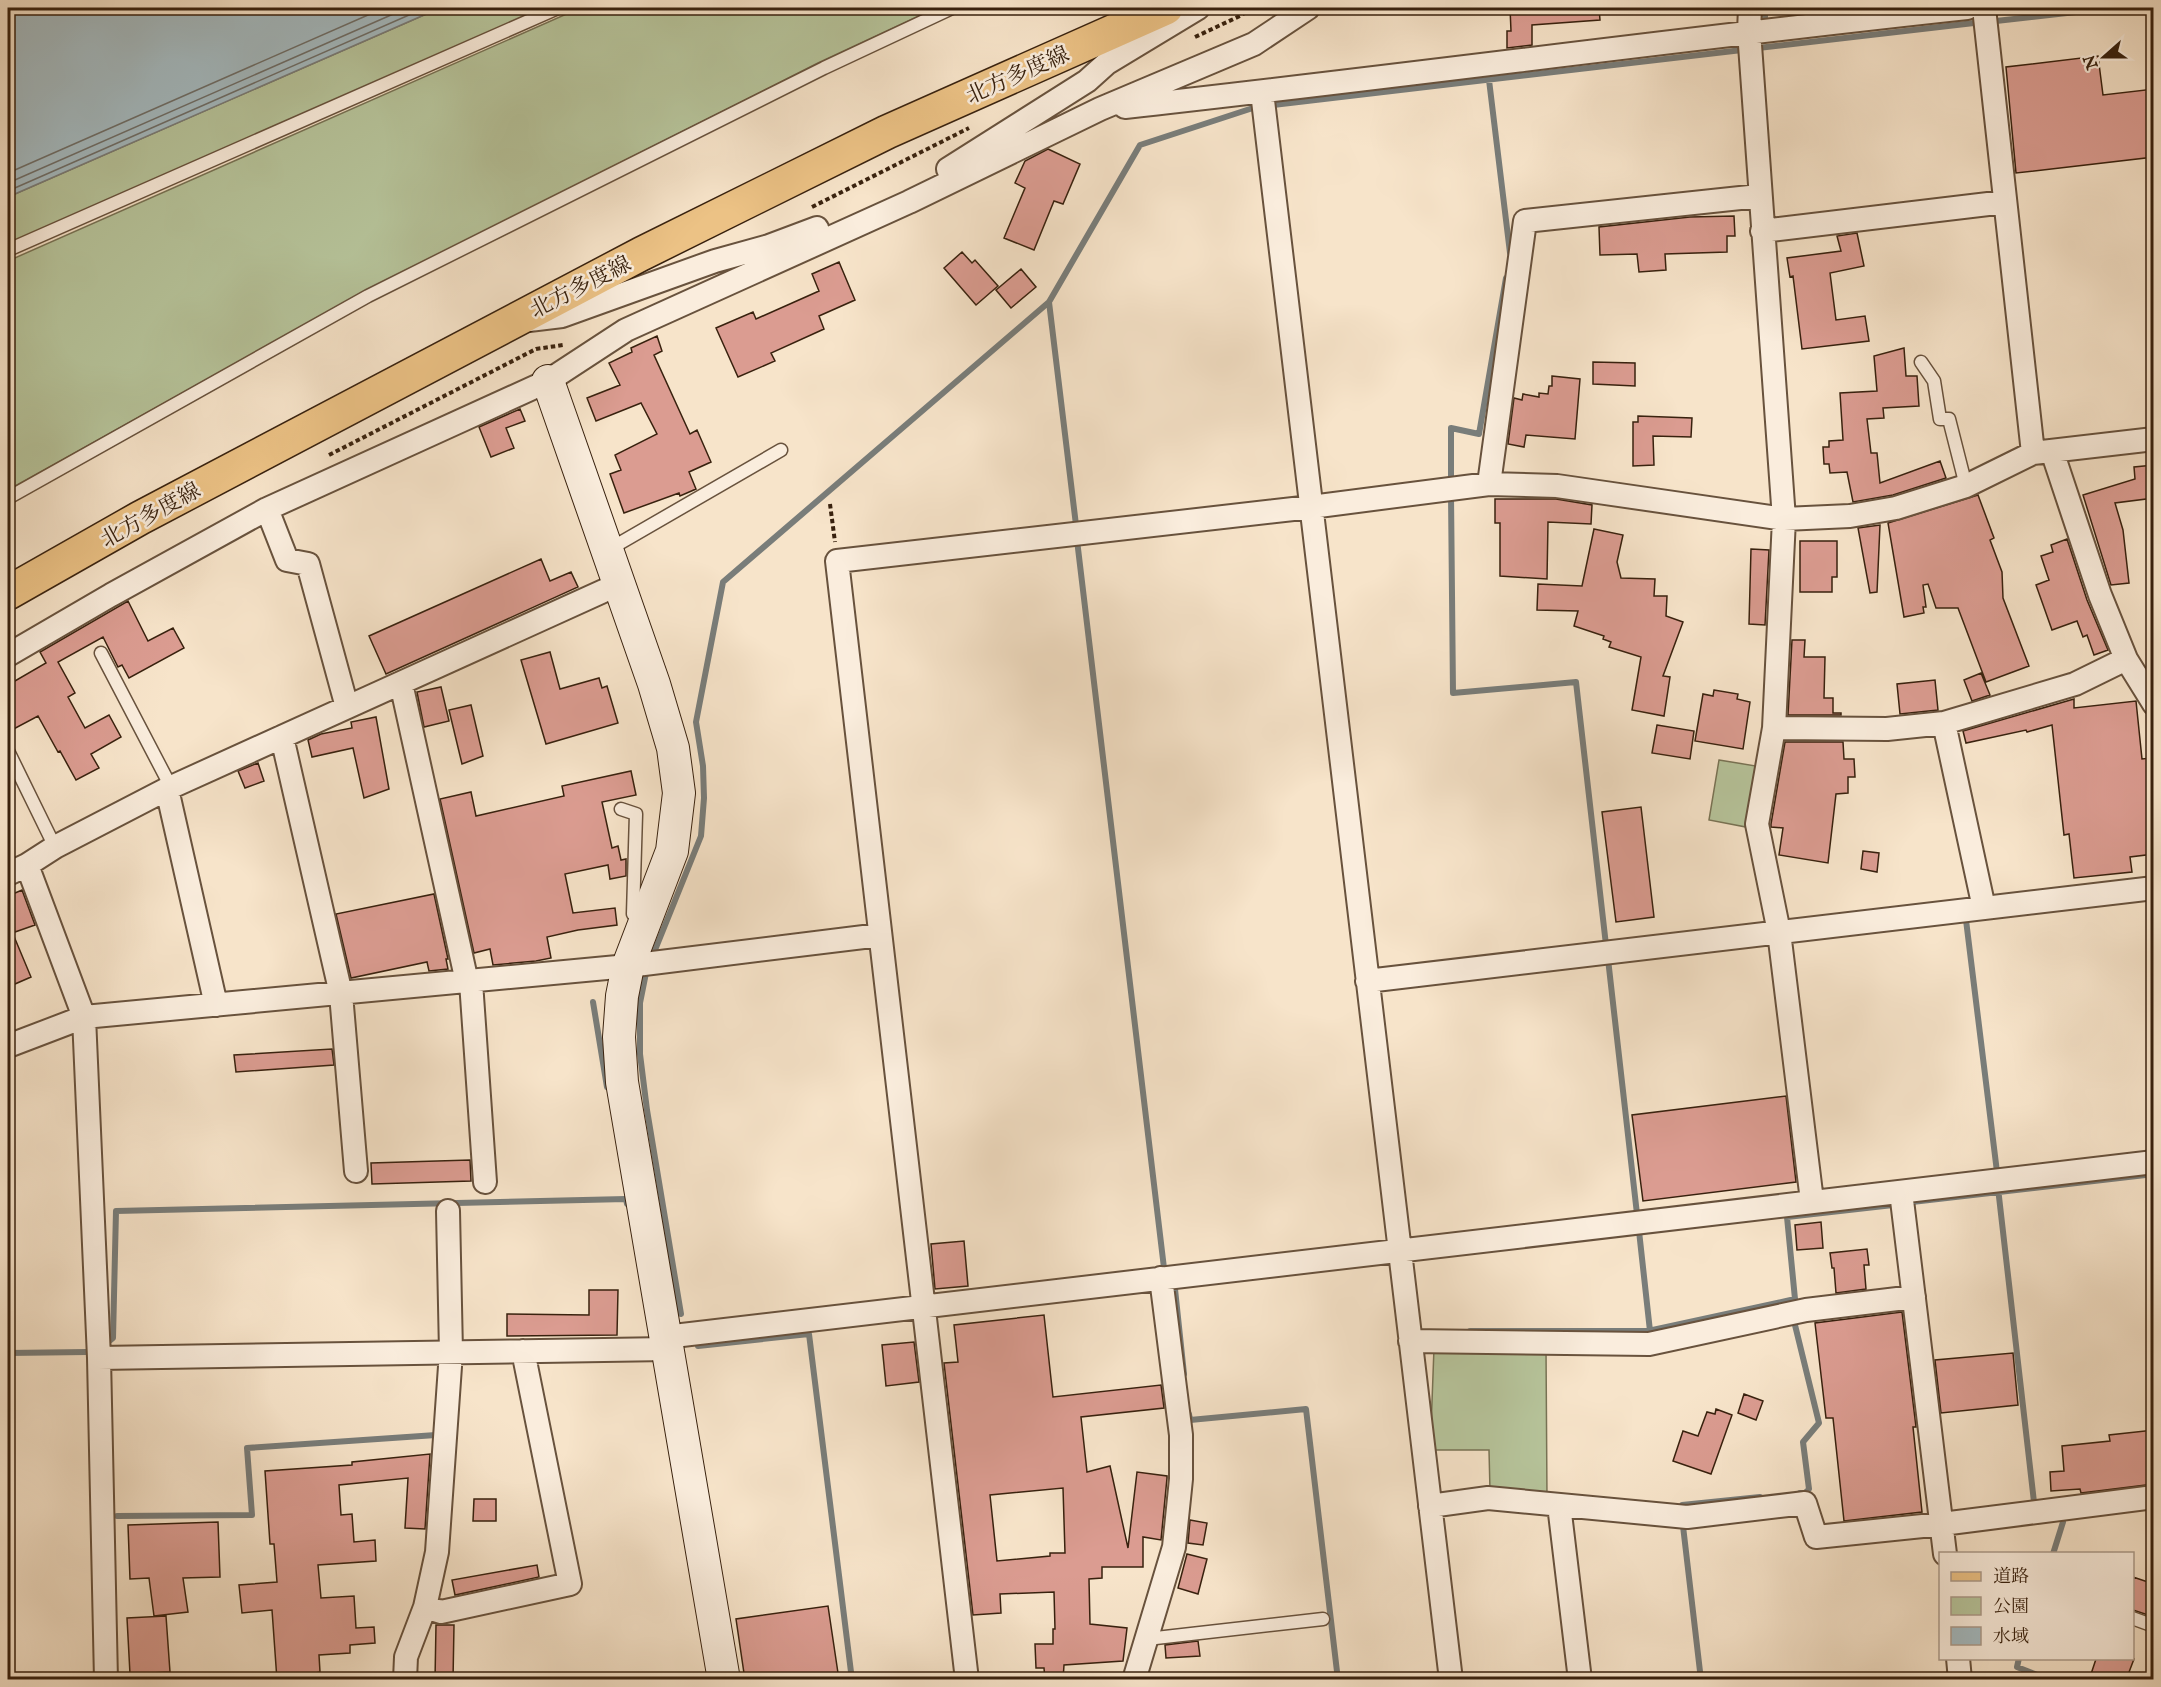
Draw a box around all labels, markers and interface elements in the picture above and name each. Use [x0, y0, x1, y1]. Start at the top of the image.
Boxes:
north arrow [2074, 27, 2134, 87]
street label: 北方多度線 [962, 41, 1074, 111]
text: N [2080, 51, 2104, 73]
street label: 北方多度線 [526, 250, 636, 325]
street label: 北方多度線 [96, 477, 206, 555]
legend [1939, 1552, 2134, 1660]
text: 道路 [1993, 1566, 2029, 1589]
text: 公園 [1993, 1596, 2029, 1619]
text: 水域 [1993, 1626, 2029, 1649]

